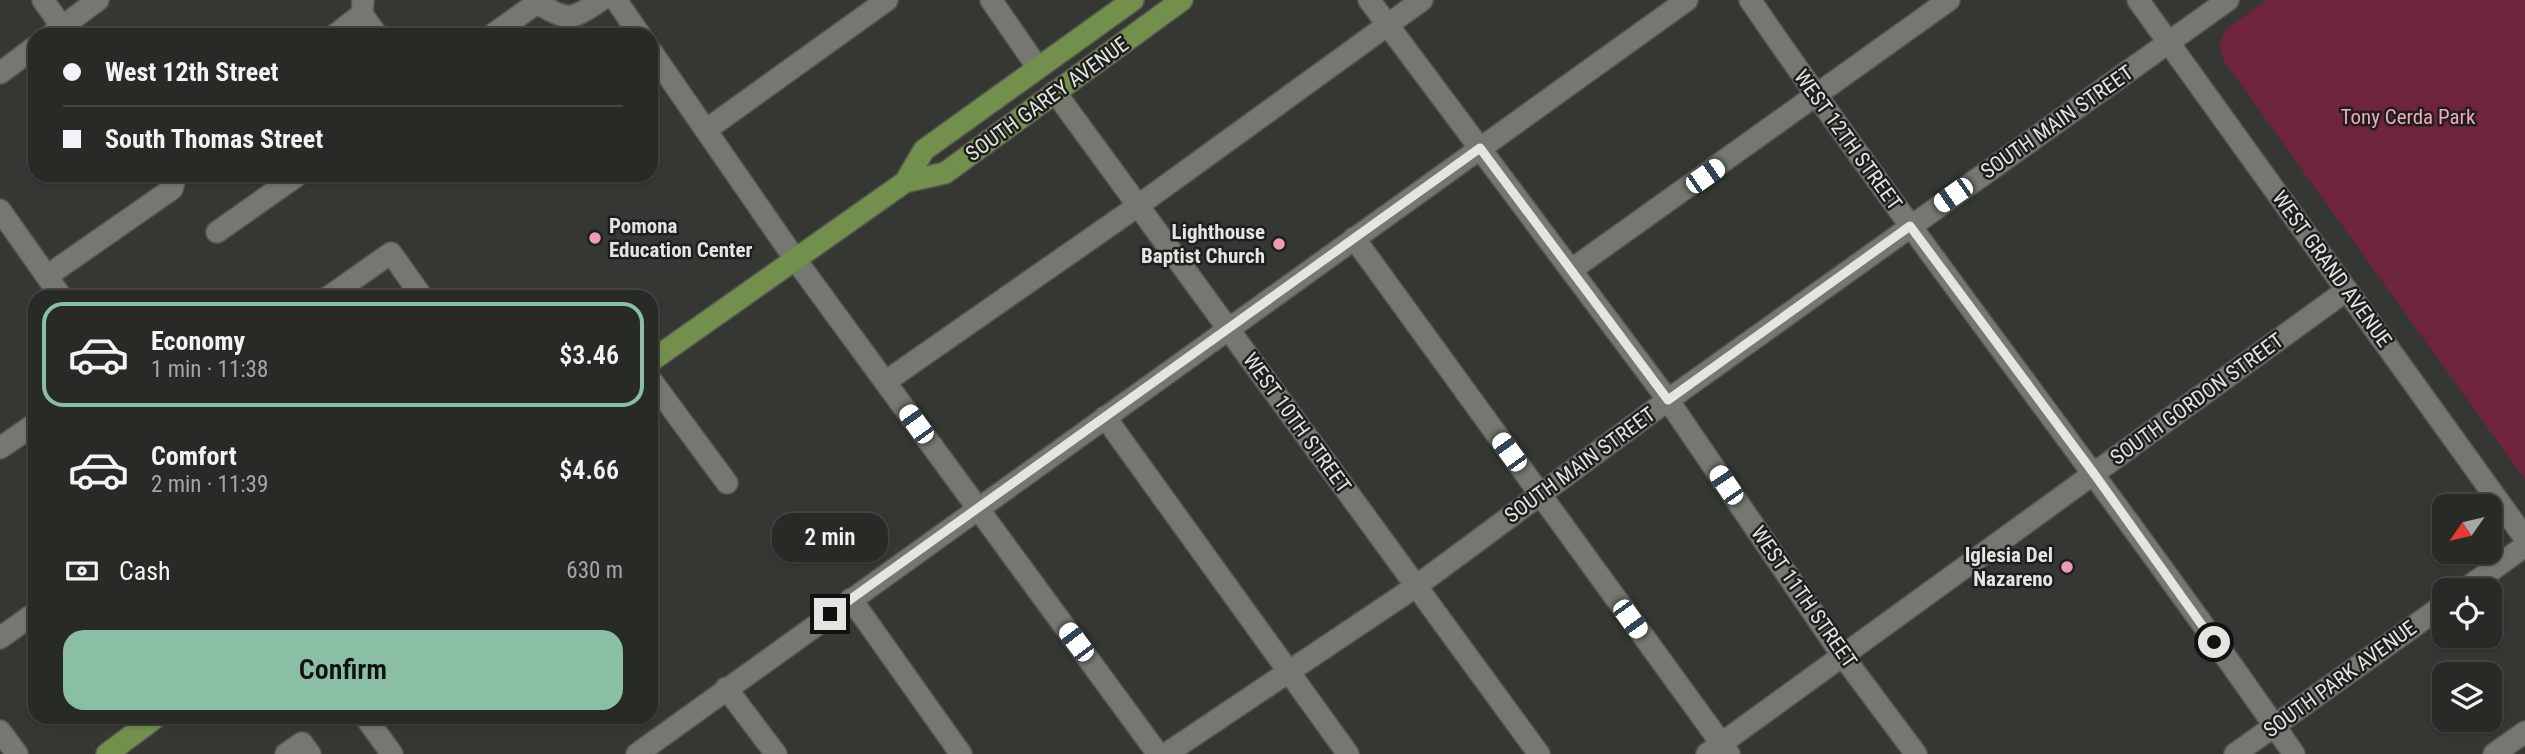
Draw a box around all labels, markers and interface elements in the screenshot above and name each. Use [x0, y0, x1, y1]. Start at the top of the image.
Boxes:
street label: SOUTH GAREY AVENUE [961, 32, 1133, 166]
text: West 12th Street [105, 57, 279, 87]
street label: SOUTH MAIN STREET [1976, 60, 2138, 184]
street label: WEST 12TH STREET [1789, 65, 1907, 215]
park label: Tony Cerda Park [2341, 105, 2476, 129]
text: South Thomas Street [105, 124, 323, 154]
car [1682, 155, 1729, 197]
car [1930, 174, 1977, 216]
street label: WEST GRAND AVENUE [2267, 186, 2397, 352]
place label: Pomona Education Center [609, 214, 753, 262]
place label: Lighthouse Baptist Church [1141, 220, 1265, 268]
marker: Pomona Education Center [587, 230, 603, 246]
marker: Lighthouse Baptist Church [1271, 236, 1287, 252]
icon: car [67, 323, 130, 386]
text: Economy [151, 326, 245, 356]
street label: SOUTH GORDON STREET [2106, 328, 2288, 470]
text: $3.46 [559, 340, 619, 370]
street label: WEST 10TH STREET [1238, 348, 1356, 498]
text: 1 min · 11:38 [151, 356, 268, 383]
car [896, 401, 937, 447]
street label: SOUTH MAIN STREET [1500, 402, 1660, 528]
car [1489, 429, 1530, 475]
icon: car [67, 438, 130, 501]
text: Comfort [151, 441, 237, 471]
text: $4.66 [559, 455, 619, 485]
car [1706, 462, 1747, 508]
text: 2 min · 11:39 [151, 471, 268, 498]
north arrow [2432, 494, 2502, 564]
map controls [2432, 494, 2502, 732]
callout: 2 min [772, 512, 888, 562]
street label: WEST 11TH STREET [1746, 522, 1862, 672]
text: 2 min [805, 524, 855, 551]
place label: Iglesia Del Nazareno [1965, 543, 2053, 591]
icon: cash [63, 552, 101, 590]
text: Cash [119, 556, 171, 586]
text: 630 m [566, 557, 623, 584]
marker: Iglesia Del Nazareno [2059, 559, 2075, 575]
button: locate [2432, 578, 2502, 648]
car [1610, 596, 1651, 642]
route end [814, 598, 846, 630]
street label: SOUTH PARK AVENUE [2259, 616, 2421, 742]
car [1055, 619, 1098, 665]
route start [2198, 626, 2230, 658]
button: Confirm [63, 630, 623, 710]
button: layers [2432, 662, 2502, 732]

